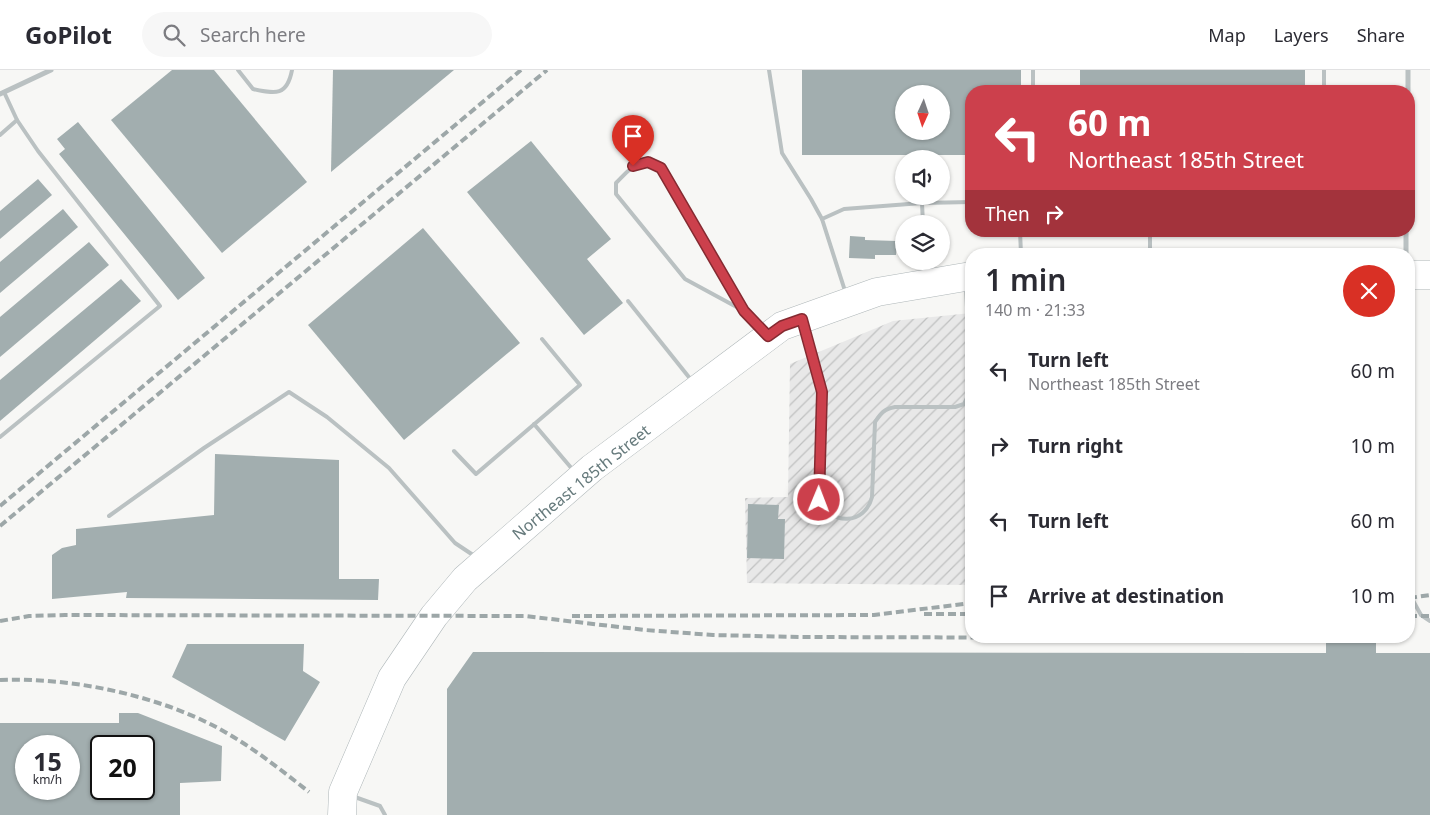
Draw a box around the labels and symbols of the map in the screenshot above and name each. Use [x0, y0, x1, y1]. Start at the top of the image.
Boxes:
north arrow [895, 85, 950, 140]
pin [612, 115, 654, 166]
street label: Northeast 185th Street [507, 419, 655, 545]
position arrow [792, 473, 844, 525]
speed limit sign: 20 [90, 735, 155, 800]

